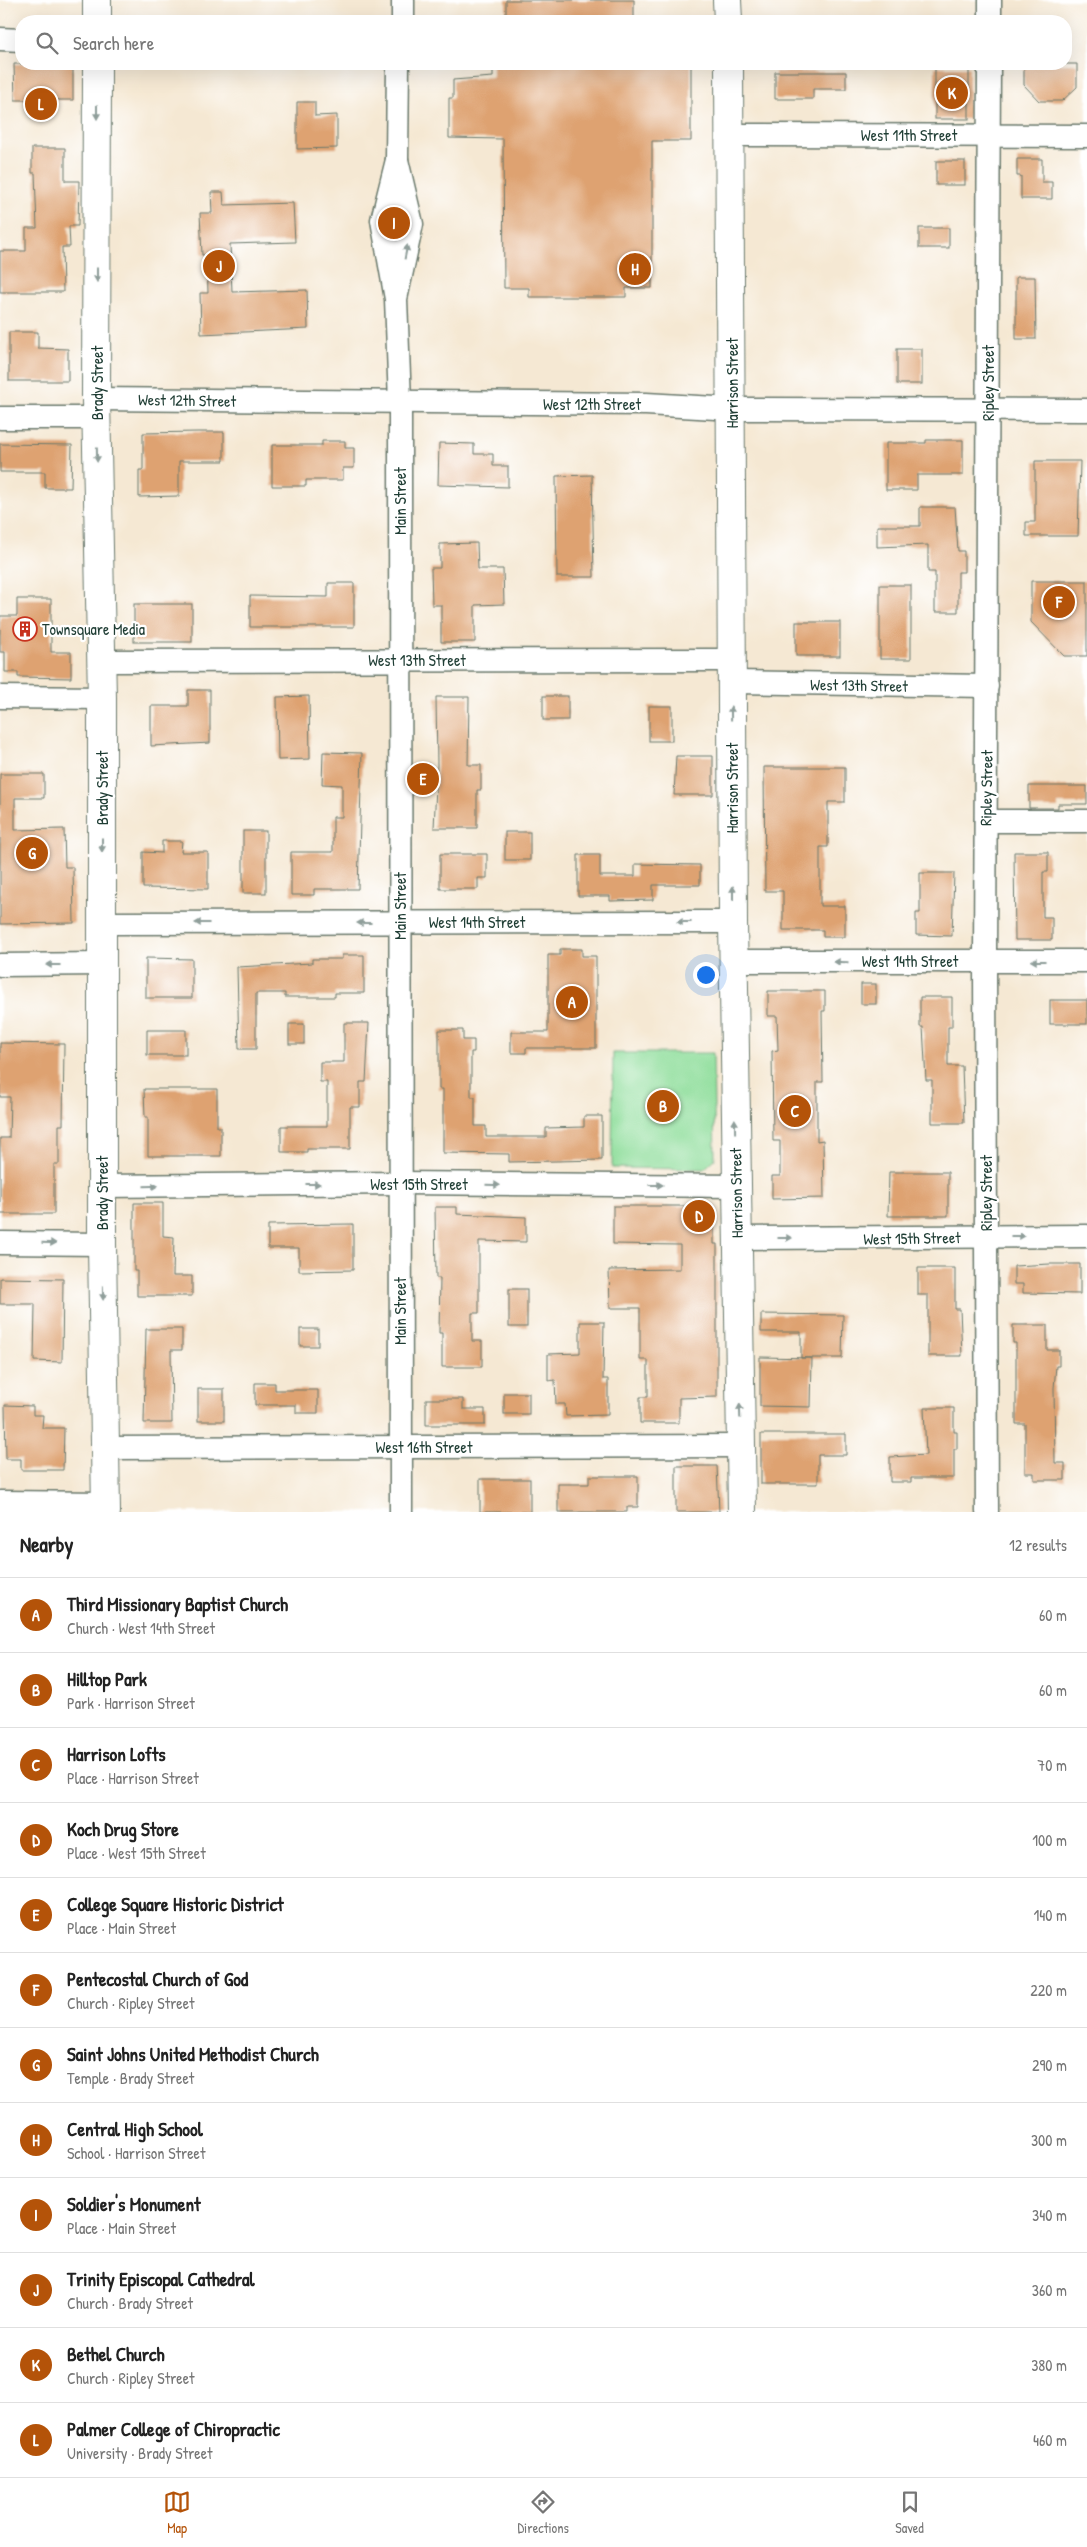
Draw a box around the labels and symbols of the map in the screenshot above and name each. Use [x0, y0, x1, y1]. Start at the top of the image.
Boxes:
pin: K [936, 74, 968, 112]
pin: L [25, 85, 57, 123]
one-way arrow [93, 105, 101, 121]
street label: West 11th Street [861, 124, 958, 146]
pin: I [378, 204, 410, 242]
one-way arrow [402, 244, 410, 259]
pin: J [203, 247, 235, 285]
pin: H [619, 250, 651, 288]
one-way arrow [93, 267, 101, 283]
street label: Harrison Street [721, 337, 743, 428]
street label: Brady Street [86, 345, 108, 420]
street label: Ripley Street [977, 345, 999, 421]
street label: West 12th Street [138, 388, 237, 412]
street label: West 12th Street [543, 393, 641, 415]
one-way arrow [94, 447, 102, 463]
street label: Main Street [389, 467, 411, 535]
pin: F [1043, 583, 1075, 621]
building icon: Townsquare Media [12, 616, 38, 642]
place label: Townsquare Media [42, 618, 145, 640]
street label: West 13th Street [368, 649, 466, 671]
street label: West 13th Street [810, 673, 909, 697]
one-way arrow [727, 705, 735, 721]
street label: Harrison Street [721, 742, 743, 833]
street label: Ripley Street [974, 749, 998, 826]
street label: Brady Street [91, 750, 113, 825]
pin: E [407, 760, 439, 798]
pin: G [16, 834, 48, 872]
one-way arrow [98, 837, 106, 853]
street label: Main Street [389, 872, 411, 940]
one-way arrow [729, 885, 737, 901]
street label: West 14th Street [429, 911, 526, 933]
one-way arrow [676, 918, 692, 926]
one-way arrow [194, 919, 210, 927]
one-way arrow [356, 919, 372, 927]
street label: West 14th Street [862, 950, 959, 972]
one-way arrow [1030, 957, 1046, 965]
one-way arrow [833, 958, 849, 966]
one-way arrow [45, 961, 61, 969]
your location [693, 962, 719, 988]
pin: A [556, 983, 588, 1021]
pin: B [647, 1087, 679, 1125]
pin: C [779, 1092, 811, 1130]
one-way arrow [731, 1118, 739, 1134]
street label: Harrison Street [724, 1147, 748, 1238]
street label: Brady Street [91, 1155, 113, 1230]
street label: Ripley Street [975, 1155, 997, 1231]
street label: West 15th Street [370, 1173, 468, 1195]
one-way arrow [306, 1180, 322, 1188]
one-way arrow [486, 1181, 502, 1189]
one-way arrow [648, 1181, 664, 1189]
one-way arrow [143, 1182, 159, 1190]
pin: D [683, 1197, 715, 1235]
street label: West 15th Street [863, 1226, 961, 1250]
one-way arrow [1010, 1232, 1026, 1240]
one-way arrow [778, 1234, 794, 1242]
one-way arrow [41, 1239, 57, 1247]
street label: Main Street [389, 1277, 411, 1345]
one-way arrow [99, 1285, 107, 1301]
one-way arrow [736, 1403, 744, 1419]
street label: West 16th Street [376, 1436, 473, 1458]

